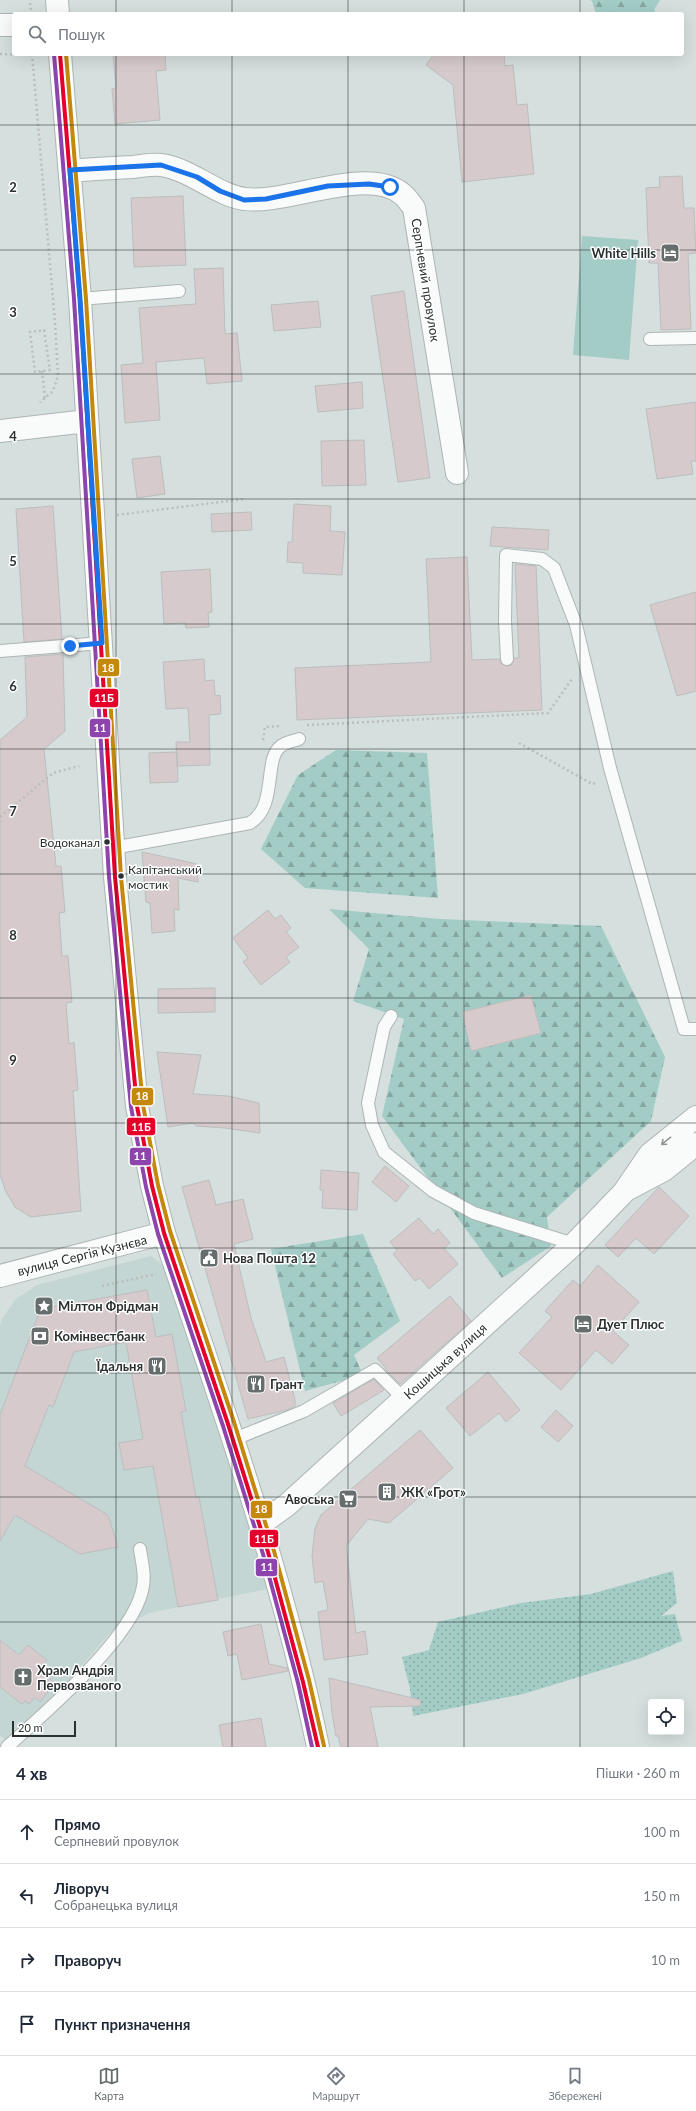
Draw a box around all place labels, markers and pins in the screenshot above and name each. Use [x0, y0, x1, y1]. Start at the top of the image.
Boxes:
hotel icon: White Hills [659, 242, 681, 264]
place label: White Hills [592, 245, 656, 261]
place label: Водоканал [40, 835, 100, 850]
marker: Водоканал [102, 837, 112, 847]
place label: Капітанський мостик [128, 862, 202, 892]
marker: Капітанський мостик [116, 871, 126, 881]
public building icon: Нова Пошта 12 [198, 1247, 220, 1269]
place label: Нова Пошта 12 [223, 1250, 316, 1266]
place icon: Мілтон Фрідман [33, 1295, 55, 1317]
place label: Мілтон Фрідман [58, 1298, 158, 1314]
hotel icon: Дует Плюс [572, 1313, 594, 1335]
place label: Дует Плюс [597, 1316, 665, 1332]
bank icon: Комінвестбанк [29, 1325, 51, 1347]
place label: Комінвестбанк [54, 1328, 145, 1344]
restaurant icon: Їдальня [146, 1355, 168, 1377]
place label: Їдальня [95, 1358, 143, 1374]
restaurant icon: Грант [245, 1373, 267, 1395]
place label: Грант [270, 1376, 304, 1392]
building icon: ЖК «Грот» [376, 1481, 398, 1503]
place label: ЖК «Грот» [401, 1484, 466, 1500]
supermarket icon: Авоська [337, 1488, 359, 1510]
place label: Авоська [284, 1491, 334, 1507]
place label: Храм Андрія Первозваного [37, 1662, 122, 1693]
church icon: Храм Андрія Первозваного [12, 1666, 34, 1688]

